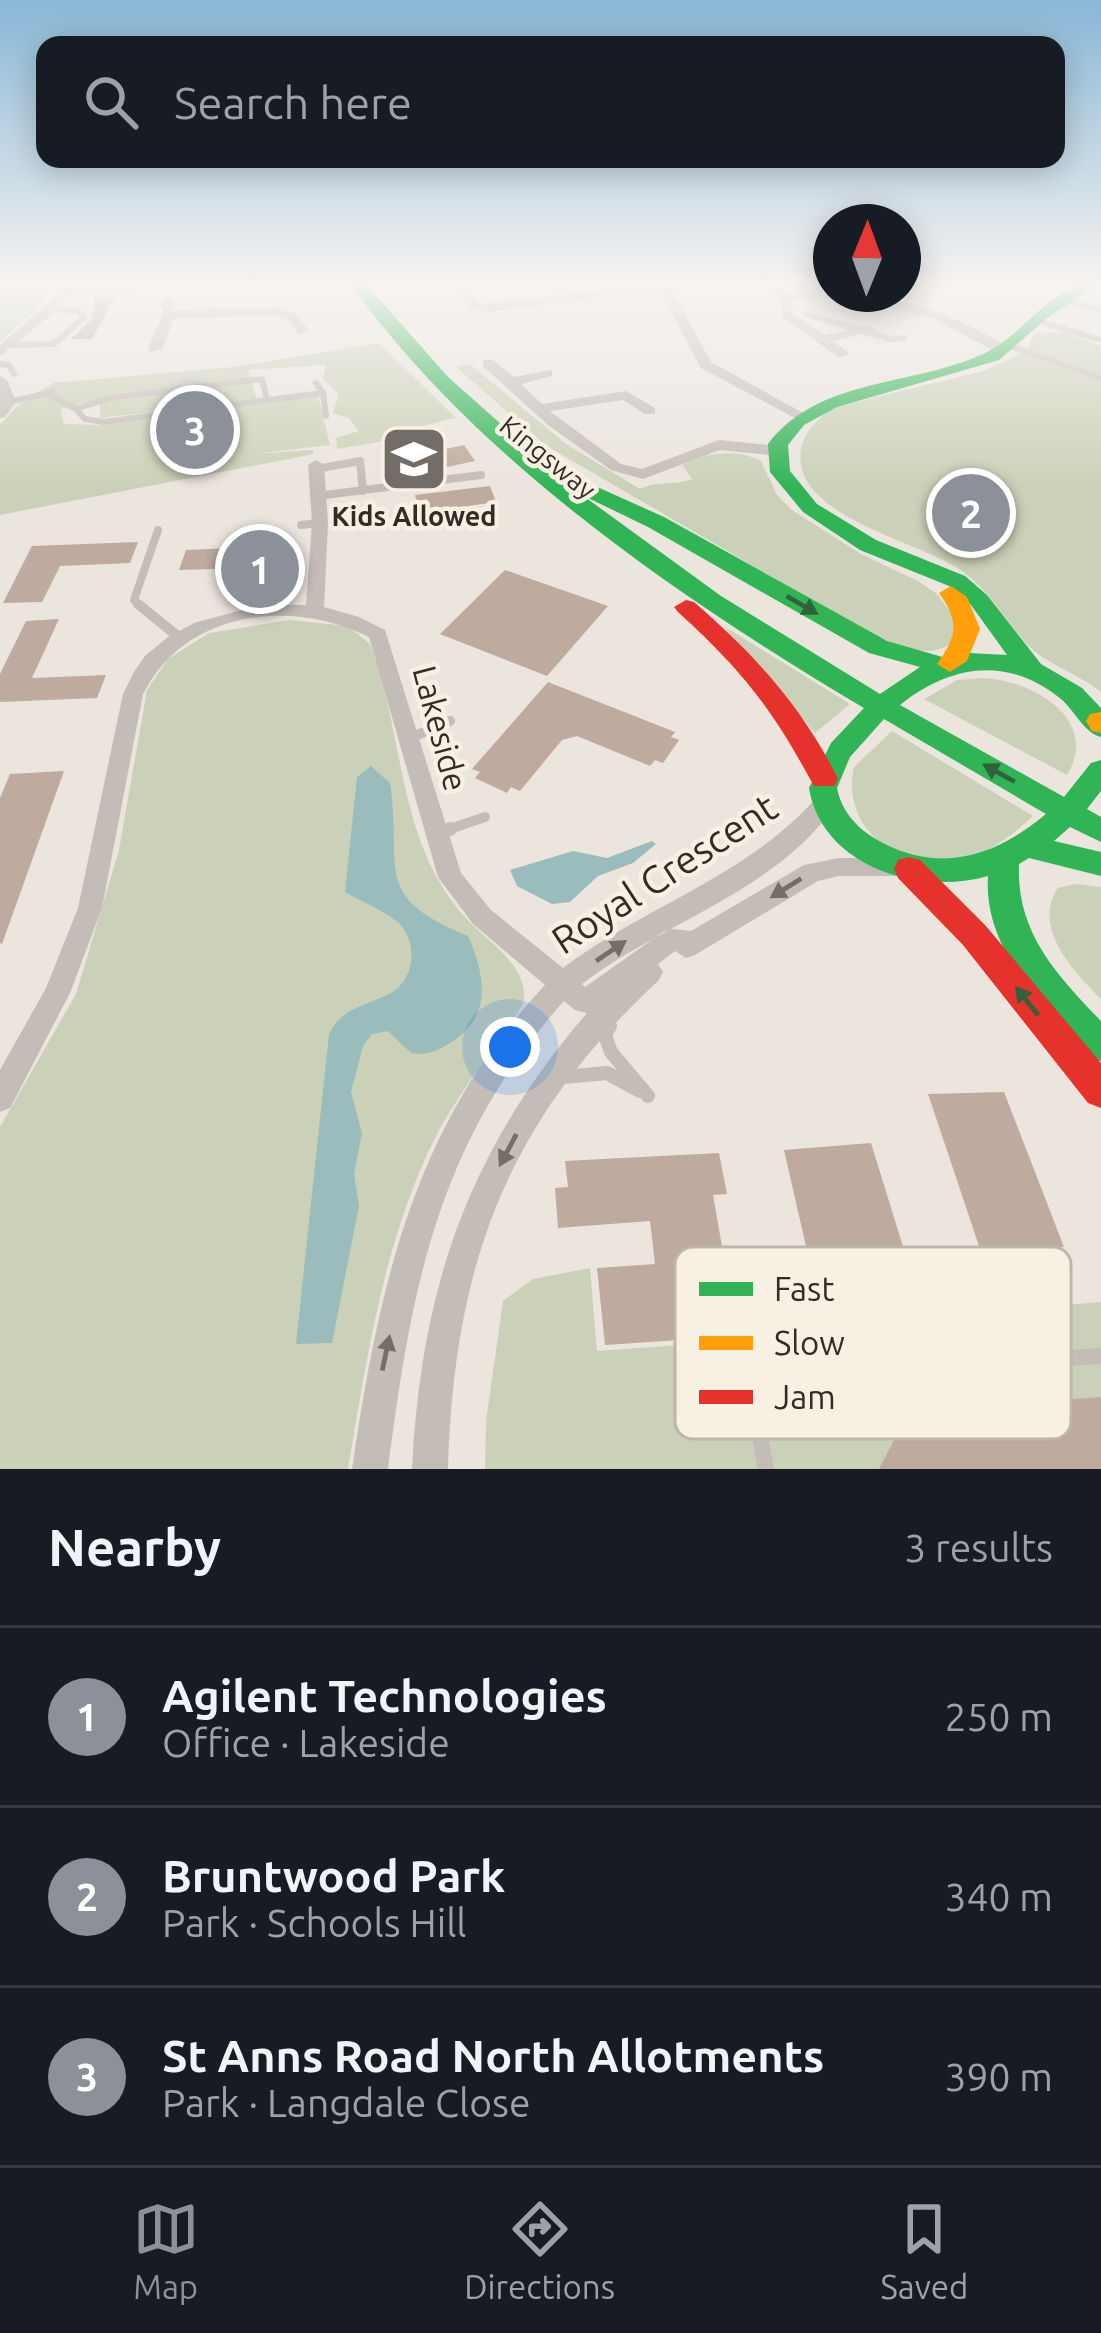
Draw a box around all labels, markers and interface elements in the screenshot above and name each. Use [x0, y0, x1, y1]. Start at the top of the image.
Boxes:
search box [36, 36, 1065, 168]
icon: search [78, 69, 144, 135]
text: Search here [174, 77, 412, 128]
north arrow [813, 204, 921, 312]
pin: 3 [156, 385, 234, 475]
street label: Kingsway [494, 409, 602, 505]
school or university icon: Kids Allowed [379, 424, 449, 494]
pin: 2 [932, 468, 1010, 558]
place label: Kids Allowed [331, 501, 497, 531]
pin: 1 [221, 524, 299, 614]
one-way arrow [785, 593, 819, 614]
street label: Lakeside [407, 661, 475, 795]
one-way arrow [982, 764, 1016, 785]
street label: Royal Crescent [544, 784, 784, 962]
one-way arrow [769, 877, 803, 898]
one-way arrow [595, 940, 627, 963]
one-way arrow [1015, 985, 1039, 1016]
your location [480, 1017, 540, 1077]
one-way arrow [498, 1133, 519, 1168]
legend [675, 1247, 1071, 1439]
text: Fast [774, 1270, 834, 1307]
text: Slow [774, 1324, 845, 1361]
one-way arrow [377, 1334, 396, 1372]
text: Jam [774, 1378, 836, 1415]
text: Nearby [48, 1518, 221, 1576]
text: 3 results [904, 1526, 1053, 1569]
text: Agilent Technologies [162, 1670, 607, 1721]
text: 1 [76, 1695, 98, 1738]
text: 250 m [944, 1695, 1053, 1738]
text: Office · Lakeside [162, 1721, 450, 1764]
text: Bruntwood Park [162, 1850, 505, 1901]
text: 2 [76, 1875, 98, 1918]
text: 340 m [944, 1875, 1053, 1918]
text: Park · Schools Hill [162, 1901, 467, 1944]
text: St Anns Road North Allotments [162, 2030, 824, 2081]
text: 3 [76, 2055, 98, 2098]
text: 390 m [944, 2055, 1053, 2098]
text: Park · Langdale Close [162, 2081, 531, 2124]
tab: Map [133, 2196, 199, 2305]
tab: Directions [464, 2196, 615, 2305]
tab: Saved [880, 2196, 968, 2305]

